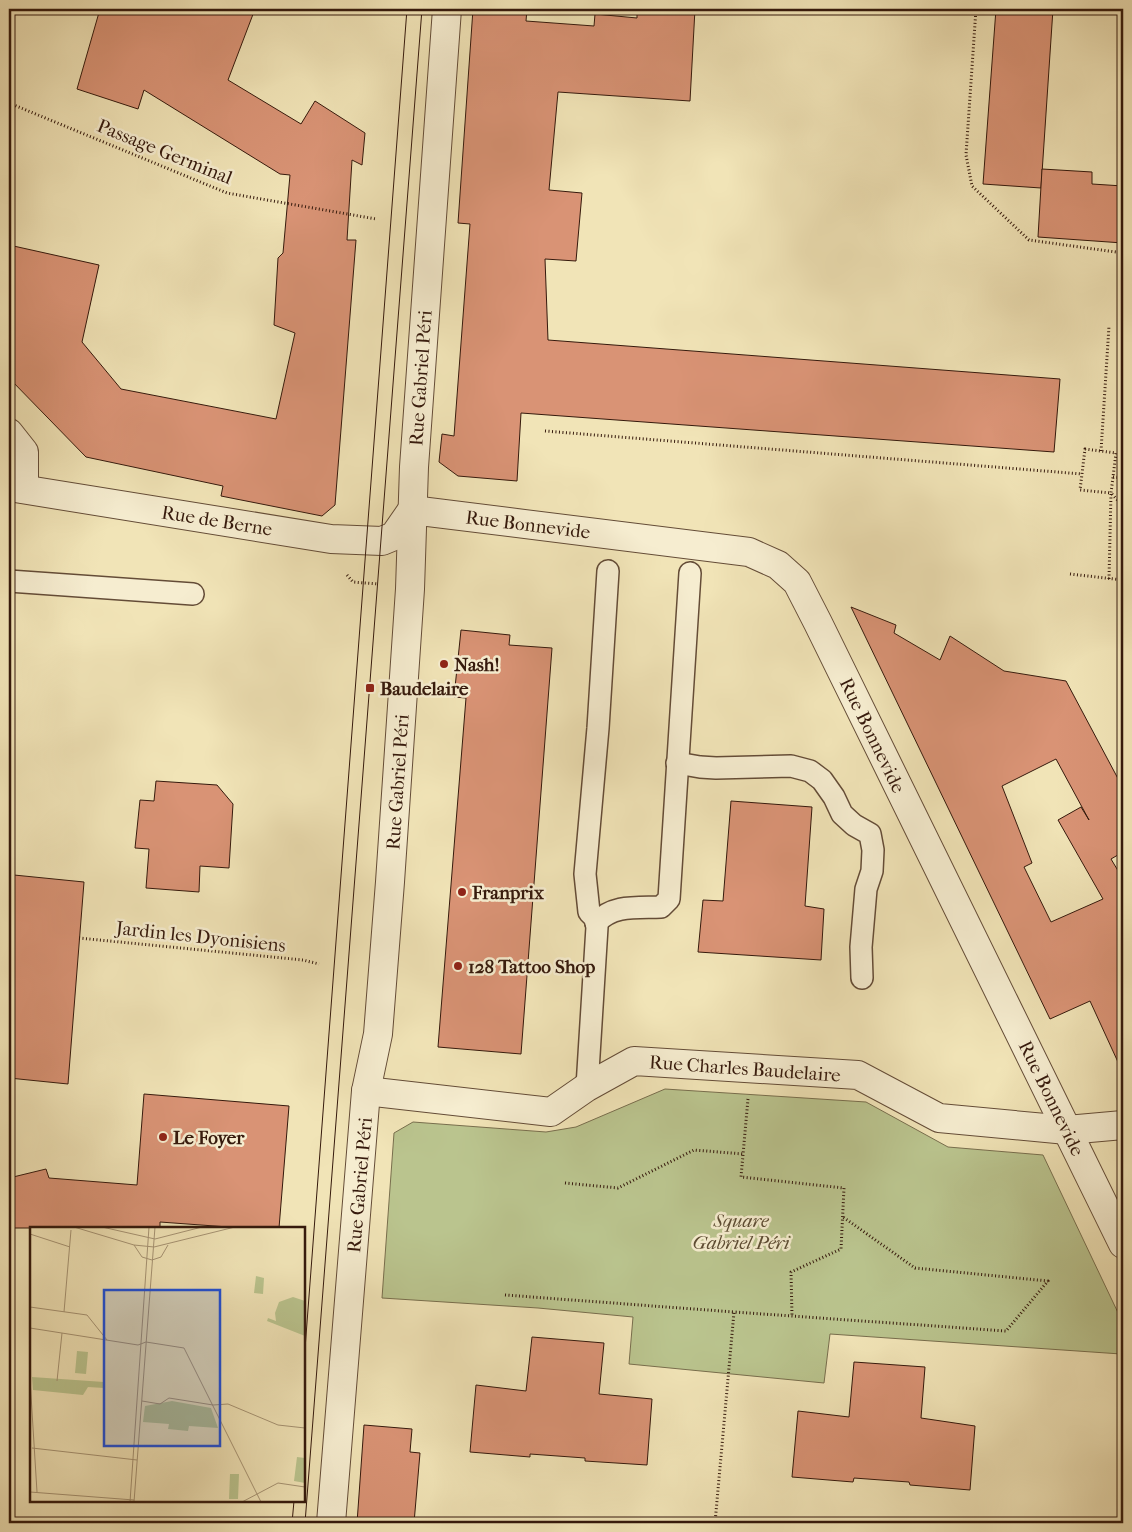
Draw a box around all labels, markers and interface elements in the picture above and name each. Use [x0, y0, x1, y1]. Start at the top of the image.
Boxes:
street label: Passage Germinal [94, 115, 235, 189]
street label: Rue Gabriel Péri [405, 309, 437, 447]
street label: Rue de Berne [160, 501, 274, 541]
street label: Rue Bonnevide [464, 506, 591, 544]
place label: Nash! [454, 654, 499, 676]
marker: Nash! [438, 658, 450, 670]
street label: Rue Bonnevide [835, 674, 909, 797]
place label: Baudelaire [380, 678, 469, 700]
marker: Baudelaire [364, 682, 376, 694]
street label: Rue Gabriel Péri [382, 713, 414, 851]
place label: Franprix [471, 882, 545, 904]
marker: Franprix [456, 886, 468, 898]
street label: Jardin les Dyonisiens [113, 917, 287, 957]
place label: 128 Tattoo Shop [468, 956, 595, 978]
marker: 128 Tattoo Shop [452, 960, 464, 972]
street label: Rue Bonnevide [1014, 1037, 1088, 1160]
street label: Rue Charles Baudelaire [648, 1051, 841, 1087]
street label: Rue Gabriel Péri [343, 1116, 377, 1254]
place label: Le Foyer [173, 1127, 245, 1149]
marker: Le Foyer [157, 1131, 169, 1143]
park label: Square Gabriel Péri [692, 1210, 791, 1254]
inset map [30, 1227, 305, 1502]

